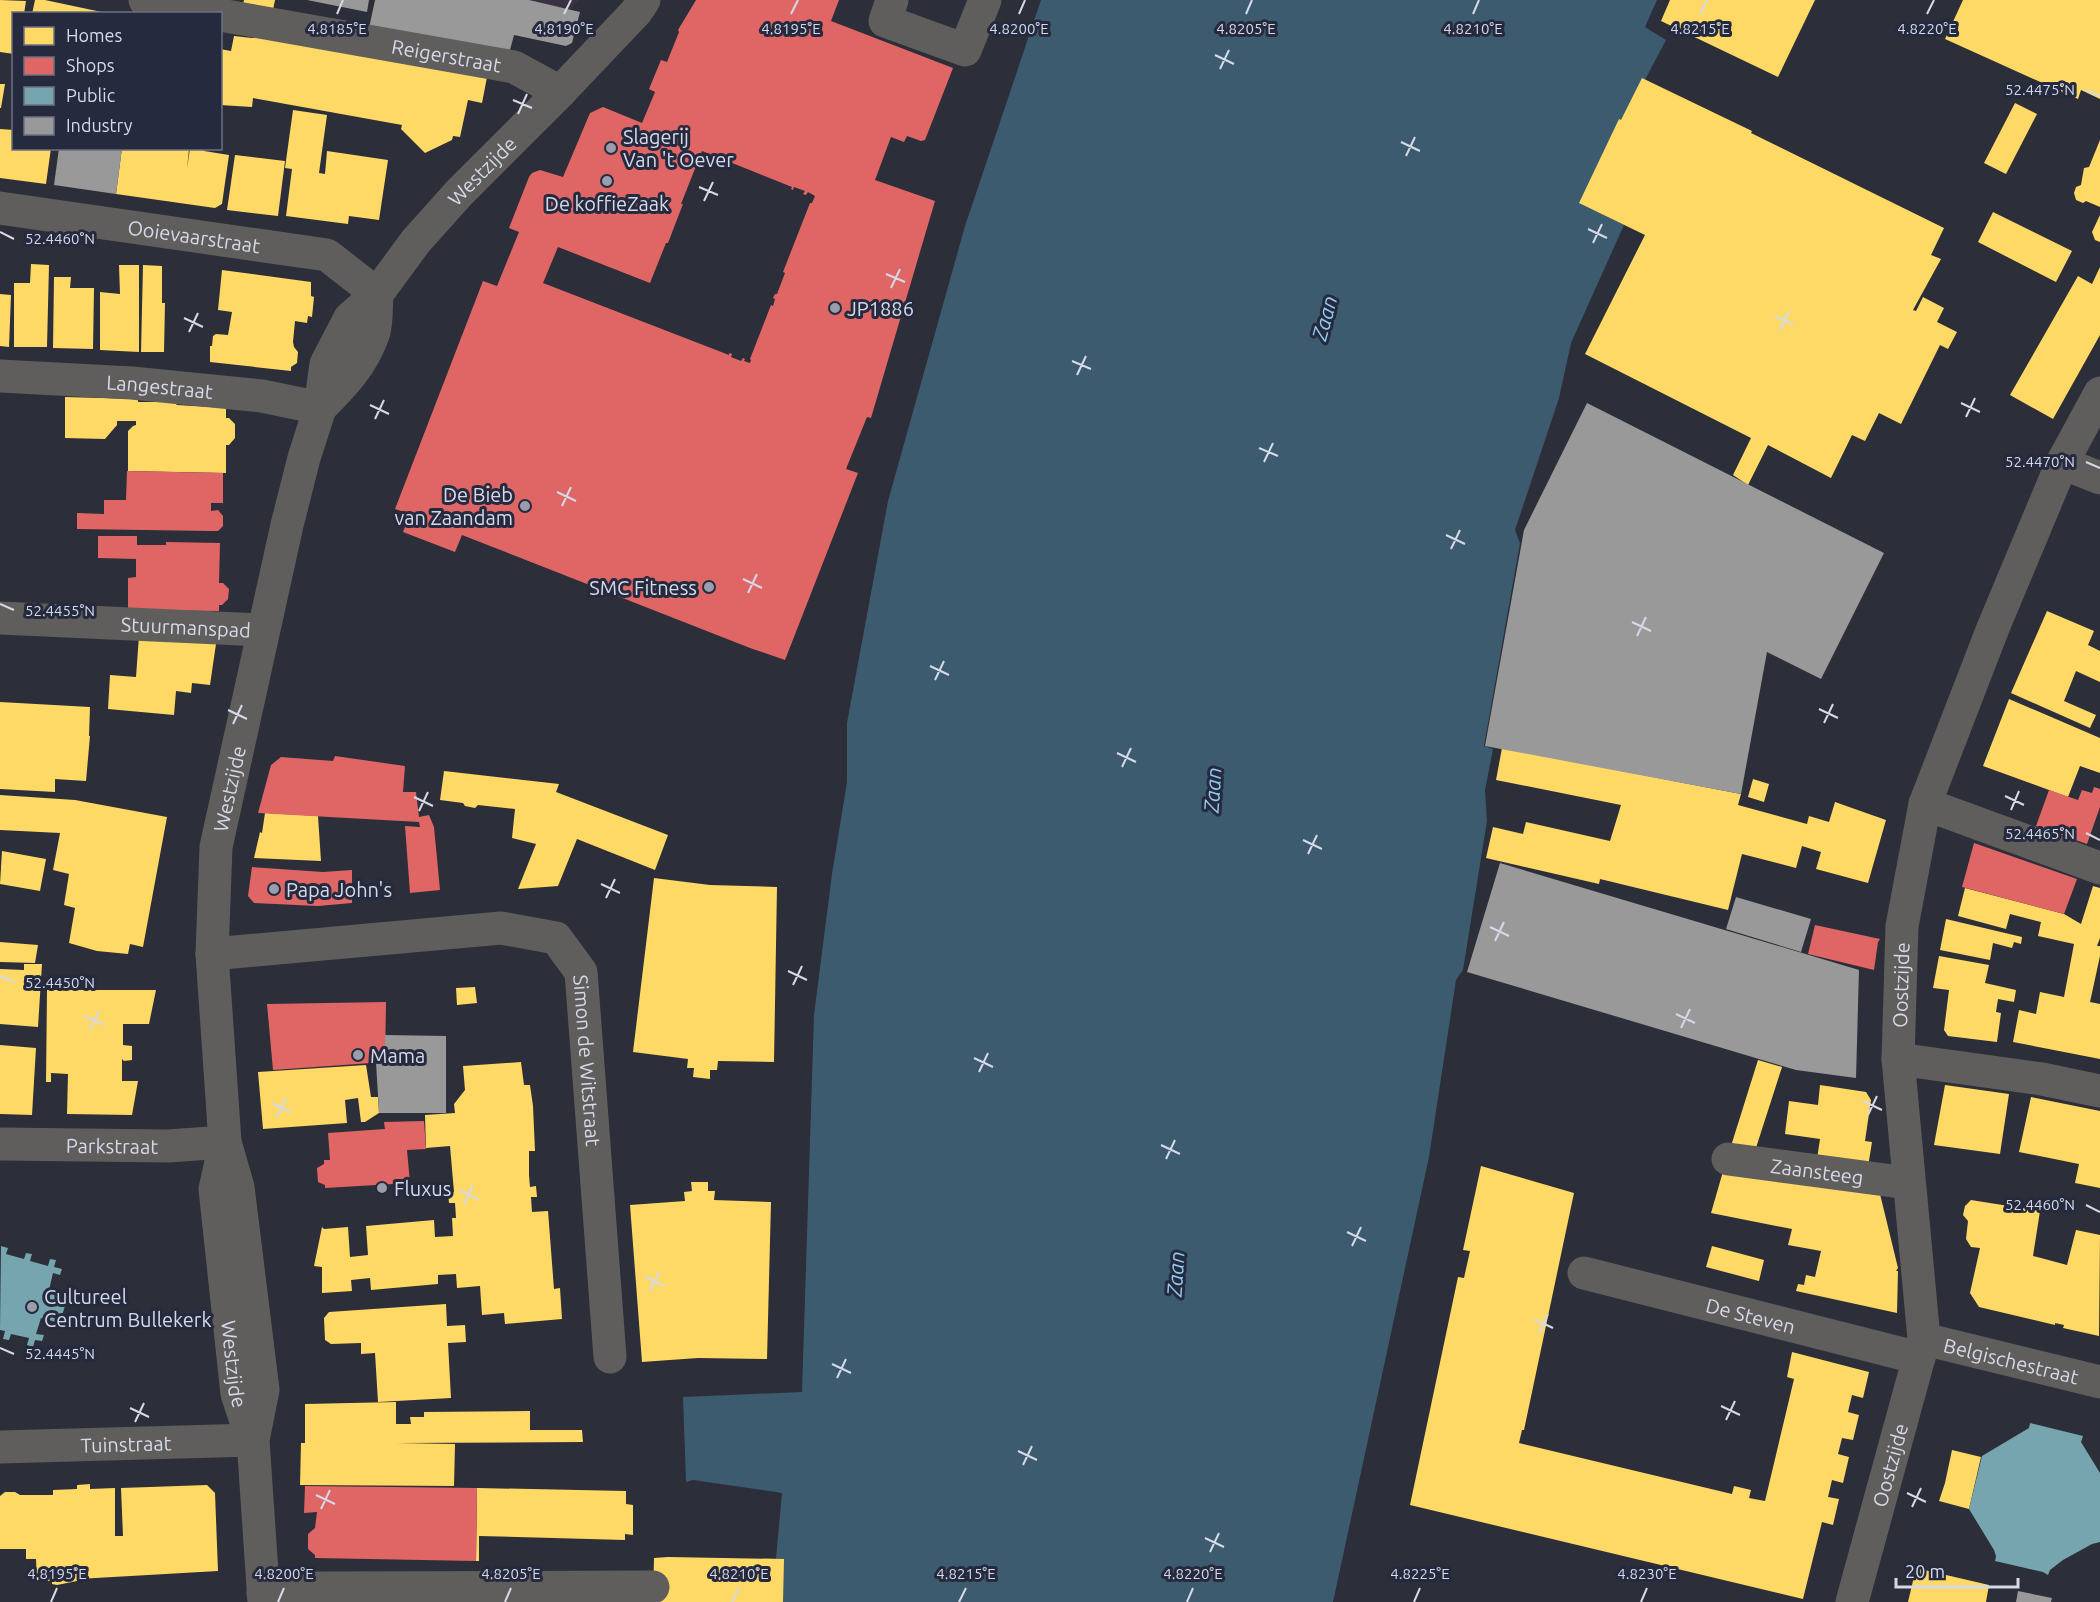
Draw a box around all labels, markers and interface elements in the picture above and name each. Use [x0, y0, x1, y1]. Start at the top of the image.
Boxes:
legend [12, 12, 222, 150]
text: 4.8185°E [307, 20, 367, 37]
text: 4.8190°E [534, 20, 594, 37]
text: 4.8195°E [761, 20, 821, 37]
text: 4.8200°E [989, 20, 1049, 37]
text: 4.8205°E [1216, 20, 1276, 37]
text: 4.8210°E [1443, 20, 1503, 37]
text: 4.8215°E [1670, 20, 1730, 37]
text: 4.8220°E [1897, 20, 1957, 37]
text: Homes [66, 25, 123, 45]
street label: Reigerstraat [390, 34, 503, 76]
text: Shops [66, 55, 115, 75]
text: 52.4475°N [2005, 81, 2075, 98]
text: Public [66, 85, 115, 105]
text: Industry [66, 115, 133, 135]
place label: Slagerij Van 't Oever [623, 125, 734, 171]
street label: Westzijde [442, 131, 521, 210]
marker: Slagerij Van 't Oever [604, 141, 618, 155]
marker: De koffieZaak [600, 174, 614, 188]
place label: De koffieZaak [545, 192, 669, 215]
street label: Ooievaarstraat [126, 215, 262, 257]
text: 52.4460°N [25, 230, 95, 247]
water label: Zaan [1306, 293, 1341, 344]
place label: JP1886 [847, 297, 914, 320]
marker: JP1886 [828, 301, 842, 315]
street label: Langestraat [106, 370, 214, 403]
text: 52.4470°N [2005, 453, 2075, 470]
place label: De Bieb van Zaandam [394, 483, 513, 529]
marker: De Bieb van Zaandam [518, 499, 532, 513]
place label: SMC Fitness [589, 576, 697, 599]
marker: SMC Fitness [702, 580, 716, 594]
text: 52.4455°N [25, 602, 95, 619]
street label: Stuurmanspad [120, 612, 251, 641]
street label: Westzijde [208, 743, 250, 834]
water label: Zaan [1198, 767, 1226, 814]
text: 52.4465°N [2005, 825, 2075, 842]
place label: Papa John's [286, 878, 392, 901]
marker: Papa John's [267, 882, 281, 896]
street label: Oostzijde [1887, 942, 1913, 1028]
text: 52.4450°N [25, 974, 95, 991]
street label: Simon de Witstraat [570, 974, 606, 1147]
place label: Mama [370, 1044, 425, 1067]
marker: Mama [351, 1048, 365, 1062]
street label: Parkstraat [66, 1133, 158, 1157]
street label: Zaansteeg [1769, 1153, 1865, 1188]
place label: Fluxus [394, 1177, 451, 1200]
marker: Fluxus [375, 1181, 389, 1195]
text: 52.4460°N [2005, 1196, 2075, 1213]
water label: Zaan [1161, 1251, 1189, 1298]
place label: Cultureel Centrum Bullekerk [44, 1285, 212, 1331]
street label: De Steven [1704, 1293, 1798, 1338]
marker: Cultureel Centrum Bullekerk [25, 1300, 39, 1314]
street label: Westzijde [218, 1319, 252, 1410]
street label: Belgischestraat [1941, 1333, 2082, 1388]
text: 52.4445°N [25, 1345, 95, 1362]
street label: Oostzijde [1867, 1421, 1912, 1509]
street label: Tuinstraat [80, 1431, 172, 1456]
scale bar [1896, 1551, 2018, 1589]
text: 20 m [1905, 1561, 1945, 1581]
text: 4.8195°E [27, 1565, 87, 1582]
text: 4.8200°E [254, 1565, 314, 1582]
text: 4.8205°E [481, 1565, 541, 1582]
text: 4.8210°E [709, 1565, 769, 1582]
text: 4.8215°E [936, 1565, 996, 1582]
text: 4.8220°E [1163, 1565, 1223, 1582]
text: 4.8225°E [1390, 1565, 1450, 1582]
text: 4.8230°E [1617, 1565, 1677, 1582]

